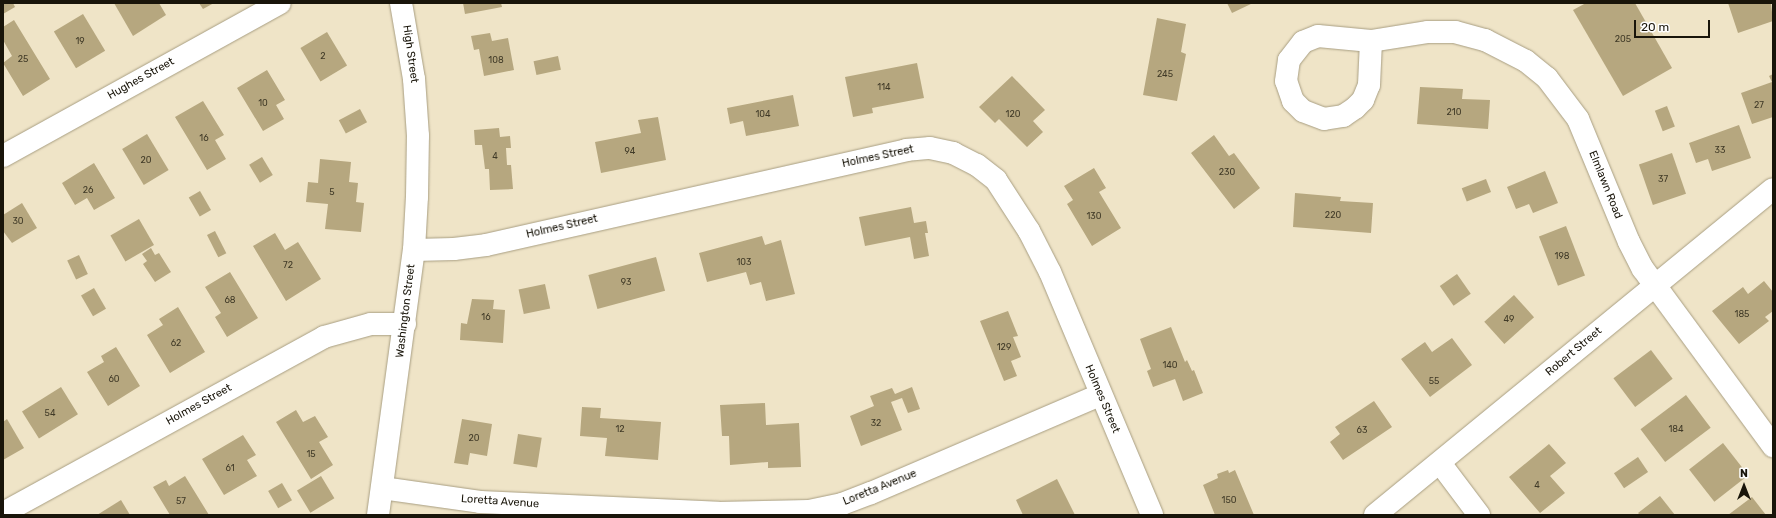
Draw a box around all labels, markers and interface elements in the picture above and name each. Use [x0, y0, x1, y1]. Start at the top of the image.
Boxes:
scale bar [1636, 12, 1712, 38]
text: 20 m [1641, 20, 1669, 34]
street label: High Street [399, 24, 421, 84]
house number: 205 [1615, 34, 1631, 44]
house number: 19 [75, 36, 85, 46]
house number: 2 [320, 51, 326, 61]
house number: 25 [18, 54, 28, 64]
street label: Hughes Street [105, 55, 177, 103]
house number: 108 [488, 55, 504, 65]
house number: 245 [1157, 69, 1173, 79]
house number: 114 [877, 82, 891, 92]
house number: 10 [258, 98, 268, 108]
house number: 27 [1754, 100, 1764, 110]
house number: 210 [1447, 107, 1461, 117]
house number: 104 [755, 109, 771, 119]
house number: 120 [1006, 109, 1020, 119]
house number: 16 [199, 133, 209, 143]
street label: Holmes Street [841, 143, 915, 171]
house number: 33 [1715, 145, 1725, 155]
house number: 94 [625, 146, 635, 156]
street label: Elmlawn Road [1585, 149, 1625, 221]
house number: 4 [492, 151, 498, 161]
house number: 20 [141, 155, 151, 165]
house number: 230 [1219, 167, 1235, 177]
house number: 37 [1658, 174, 1668, 184]
house number: 26 [83, 185, 93, 195]
house number: 5 [329, 187, 335, 197]
house number: 220 [1325, 210, 1341, 220]
house number: 130 [1087, 211, 1101, 221]
street label: Holmes Street [525, 212, 599, 242]
house number: 30 [12, 216, 24, 226]
house number: 198 [1555, 251, 1569, 261]
house number: 103 [737, 257, 751, 267]
house number: 72 [283, 260, 293, 270]
street label: Washington Street [394, 263, 418, 359]
house number: 93 [621, 277, 631, 287]
house number: 68 [224, 295, 236, 305]
house number: 185 [1735, 309, 1749, 319]
house number: 16 [481, 312, 491, 322]
house number: 49 [1504, 314, 1514, 324]
street label: Robert Street [1543, 325, 1605, 379]
house number: 62 [171, 338, 181, 348]
house number: 129 [997, 342, 1011, 352]
house number: 140 [1162, 360, 1178, 370]
street label: Holmes Street [1082, 363, 1122, 435]
house number: 60 [108, 374, 120, 384]
house number: 55 [1429, 376, 1439, 386]
street label: Holmes Street [164, 382, 234, 428]
house number: 54 [45, 408, 55, 418]
house number: 32 [871, 418, 881, 428]
house number: 12 [615, 424, 625, 434]
house number: 184 [1668, 424, 1684, 434]
house number: 63 [1357, 425, 1367, 435]
house number: 20 [469, 433, 479, 443]
house number: 15 [306, 449, 316, 459]
house number: 61 [225, 463, 235, 473]
north arrow [1724, 466, 1764, 506]
street label: Loretta Avenue [841, 467, 919, 509]
text: N [1740, 467, 1748, 480]
house number: 4 [1534, 480, 1540, 490]
street label: Loretta Avenue [460, 493, 540, 511]
house number: 150 [1222, 495, 1236, 505]
house number: 57 [176, 496, 186, 506]

